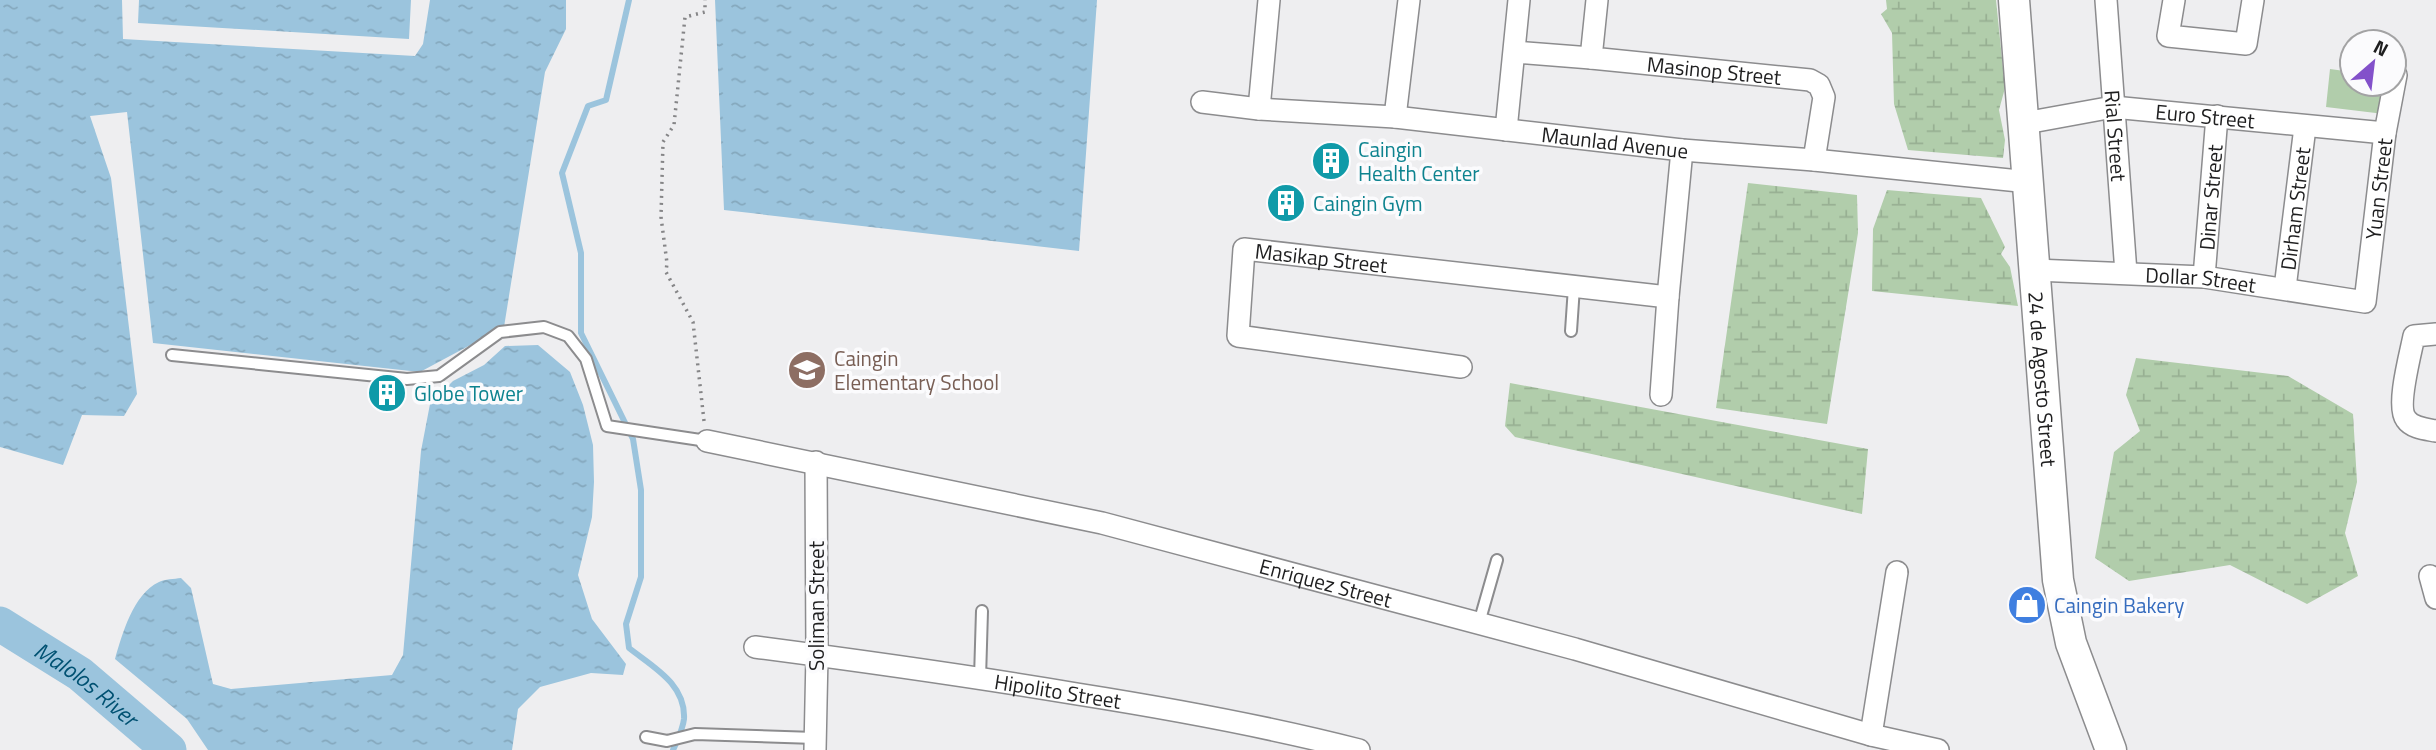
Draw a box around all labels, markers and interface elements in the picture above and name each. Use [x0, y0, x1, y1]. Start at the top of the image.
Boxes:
north arrow [2338, 28, 2408, 98]
text: N [2369, 32, 2394, 63]
street label: Masinop Street [1645, 48, 1783, 93]
street label: Rial Street [2097, 89, 2135, 183]
street label: Euro Street [2154, 95, 2257, 137]
street label: Maunlad Avenue [1540, 118, 1689, 166]
place label: Caingin Health Center [1358, 133, 1480, 189]
street label: Yuan Street [2357, 136, 2400, 241]
building icon: Caingin Health Center [1310, 140, 1352, 182]
street label: Dinar Street [2190, 142, 2231, 251]
street label: Dirham Street [2271, 145, 2318, 272]
building icon: Caingin Gym [1265, 182, 1307, 224]
place label: Caingin Gym [1313, 187, 1423, 219]
street label: Masikap Street [1253, 234, 1390, 281]
street label: Dollar Street [2145, 259, 2259, 301]
street label: 24 de Agosto Street [2020, 290, 2065, 468]
place label: Caingin Elementary School [834, 342, 999, 398]
school or university icon: Caingin Elementary School [786, 349, 828, 391]
building icon: Globe Tower [366, 372, 408, 414]
place label: Globe Tower [414, 377, 523, 409]
street label: Soliman Street [800, 540, 832, 671]
street label: Enriquez Street [1256, 550, 1396, 616]
shop icon: Caingin Bakery [2006, 584, 2048, 626]
place label: Caingin Bakery [2054, 589, 2184, 621]
water label: Malolos River [28, 632, 148, 736]
street label: Hipolito Street [992, 665, 1124, 717]

